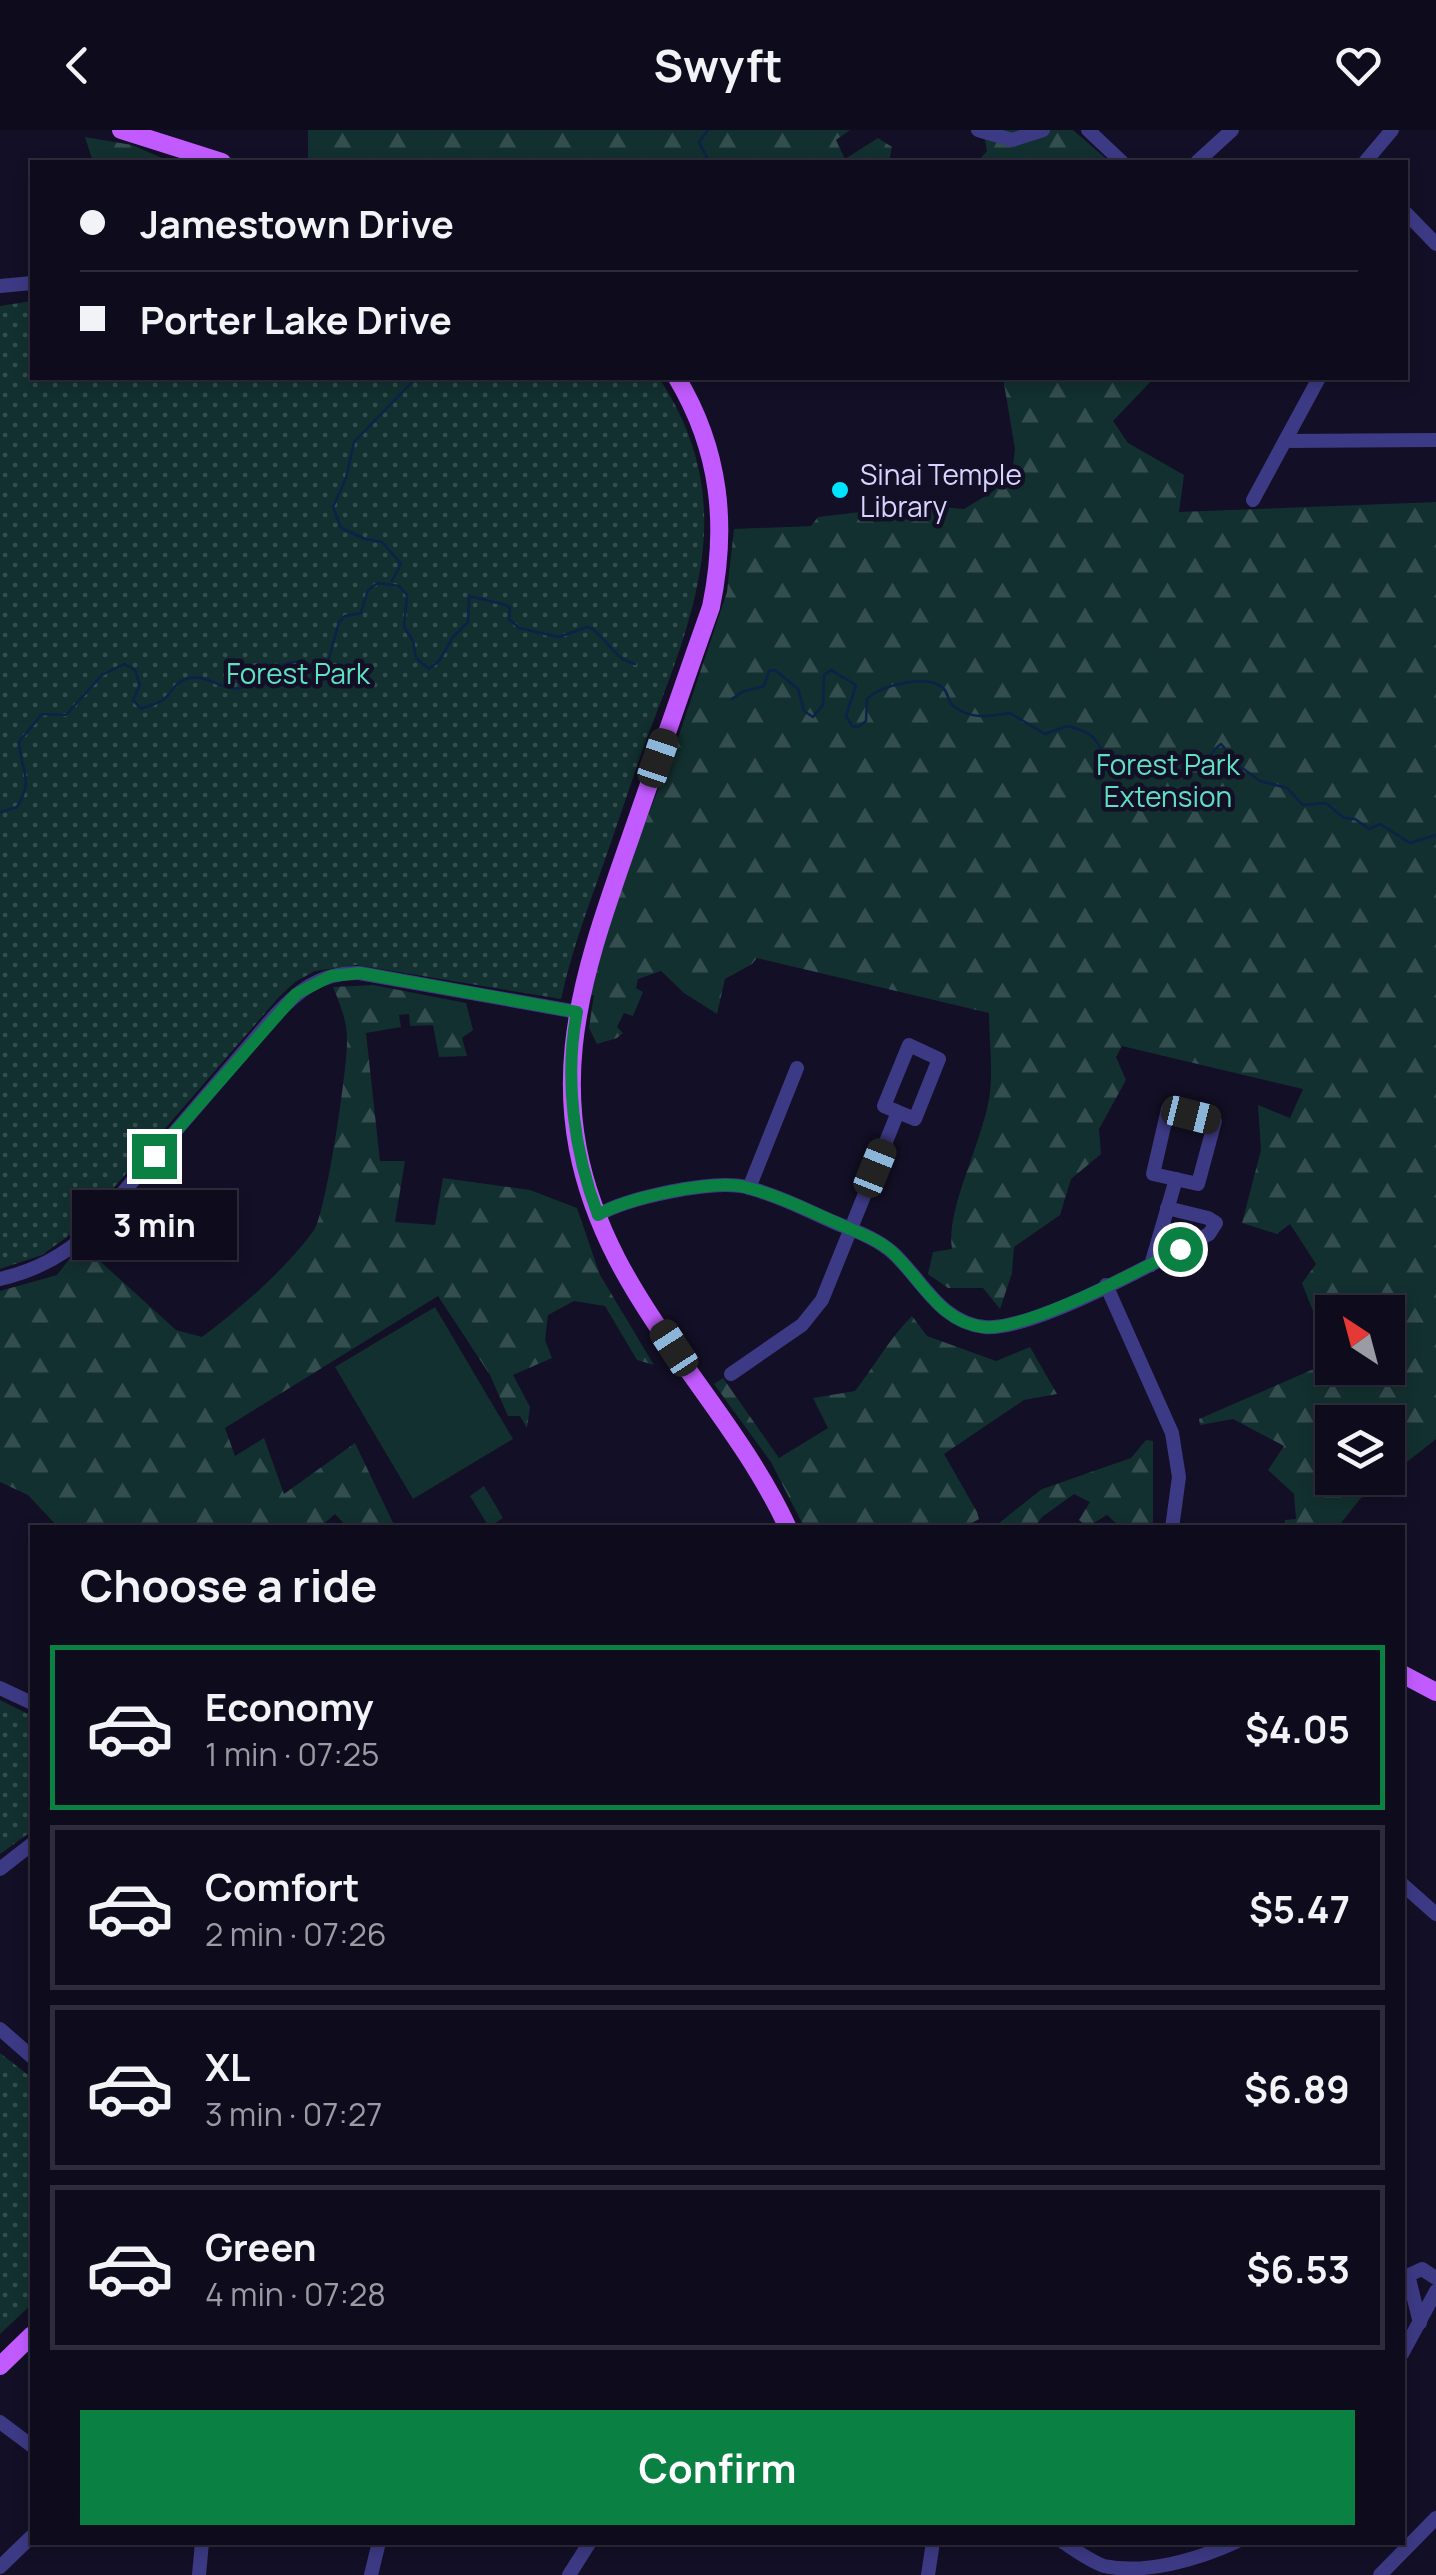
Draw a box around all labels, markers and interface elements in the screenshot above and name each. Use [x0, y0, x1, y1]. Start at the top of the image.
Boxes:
text: Swyft [654, 34, 782, 96]
icon: back [50, 38, 105, 93]
icon: heart [1331, 38, 1386, 93]
text: Jamestown Drive [140, 197, 454, 249]
text: Porter Lake Drive [140, 293, 452, 345]
place label: Sinai Temple Library [860, 455, 1022, 525]
marker: Sinai Temple Library [829, 479, 851, 501]
park label: Forest Park [226, 654, 371, 692]
car [634, 725, 682, 791]
park label: Forest Park Extension [1096, 745, 1241, 815]
car [1158, 1093, 1224, 1137]
route end [132, 1134, 177, 1179]
car [850, 1135, 900, 1201]
callout: 3 min [72, 1191, 236, 1261]
text: 3 min [113, 1203, 196, 1247]
route start [1158, 1227, 1203, 1272]
north arrow [1315, 1295, 1405, 1385]
map controls [1315, 1295, 1405, 1495]
car [645, 1315, 703, 1381]
button: layers [1315, 1405, 1405, 1495]
text: Choose a ride [80, 1554, 377, 1616]
text: Economy [205, 1680, 374, 1732]
icon: car [85, 1683, 175, 1773]
text: $4.05 [1245, 1702, 1350, 1754]
text: 1 min · 07:25 [205, 1732, 379, 1776]
text: Comfort [205, 1860, 359, 1912]
icon: car [85, 1863, 175, 1953]
text: $5.47 [1249, 1882, 1350, 1934]
text: 2 min · 07:26 [205, 1912, 387, 1956]
text: XL [205, 2040, 250, 2092]
icon: car [85, 2043, 175, 2133]
text: $6.89 [1244, 2062, 1350, 2114]
text: 3 min · 07:27 [205, 2092, 382, 2136]
text: Green [205, 2220, 317, 2272]
icon: car [85, 2223, 175, 2313]
text: $6.53 [1247, 2242, 1350, 2294]
text: 4 min · 07:28 [205, 2272, 386, 2316]
button: Confirm [80, 2410, 1355, 2525]

